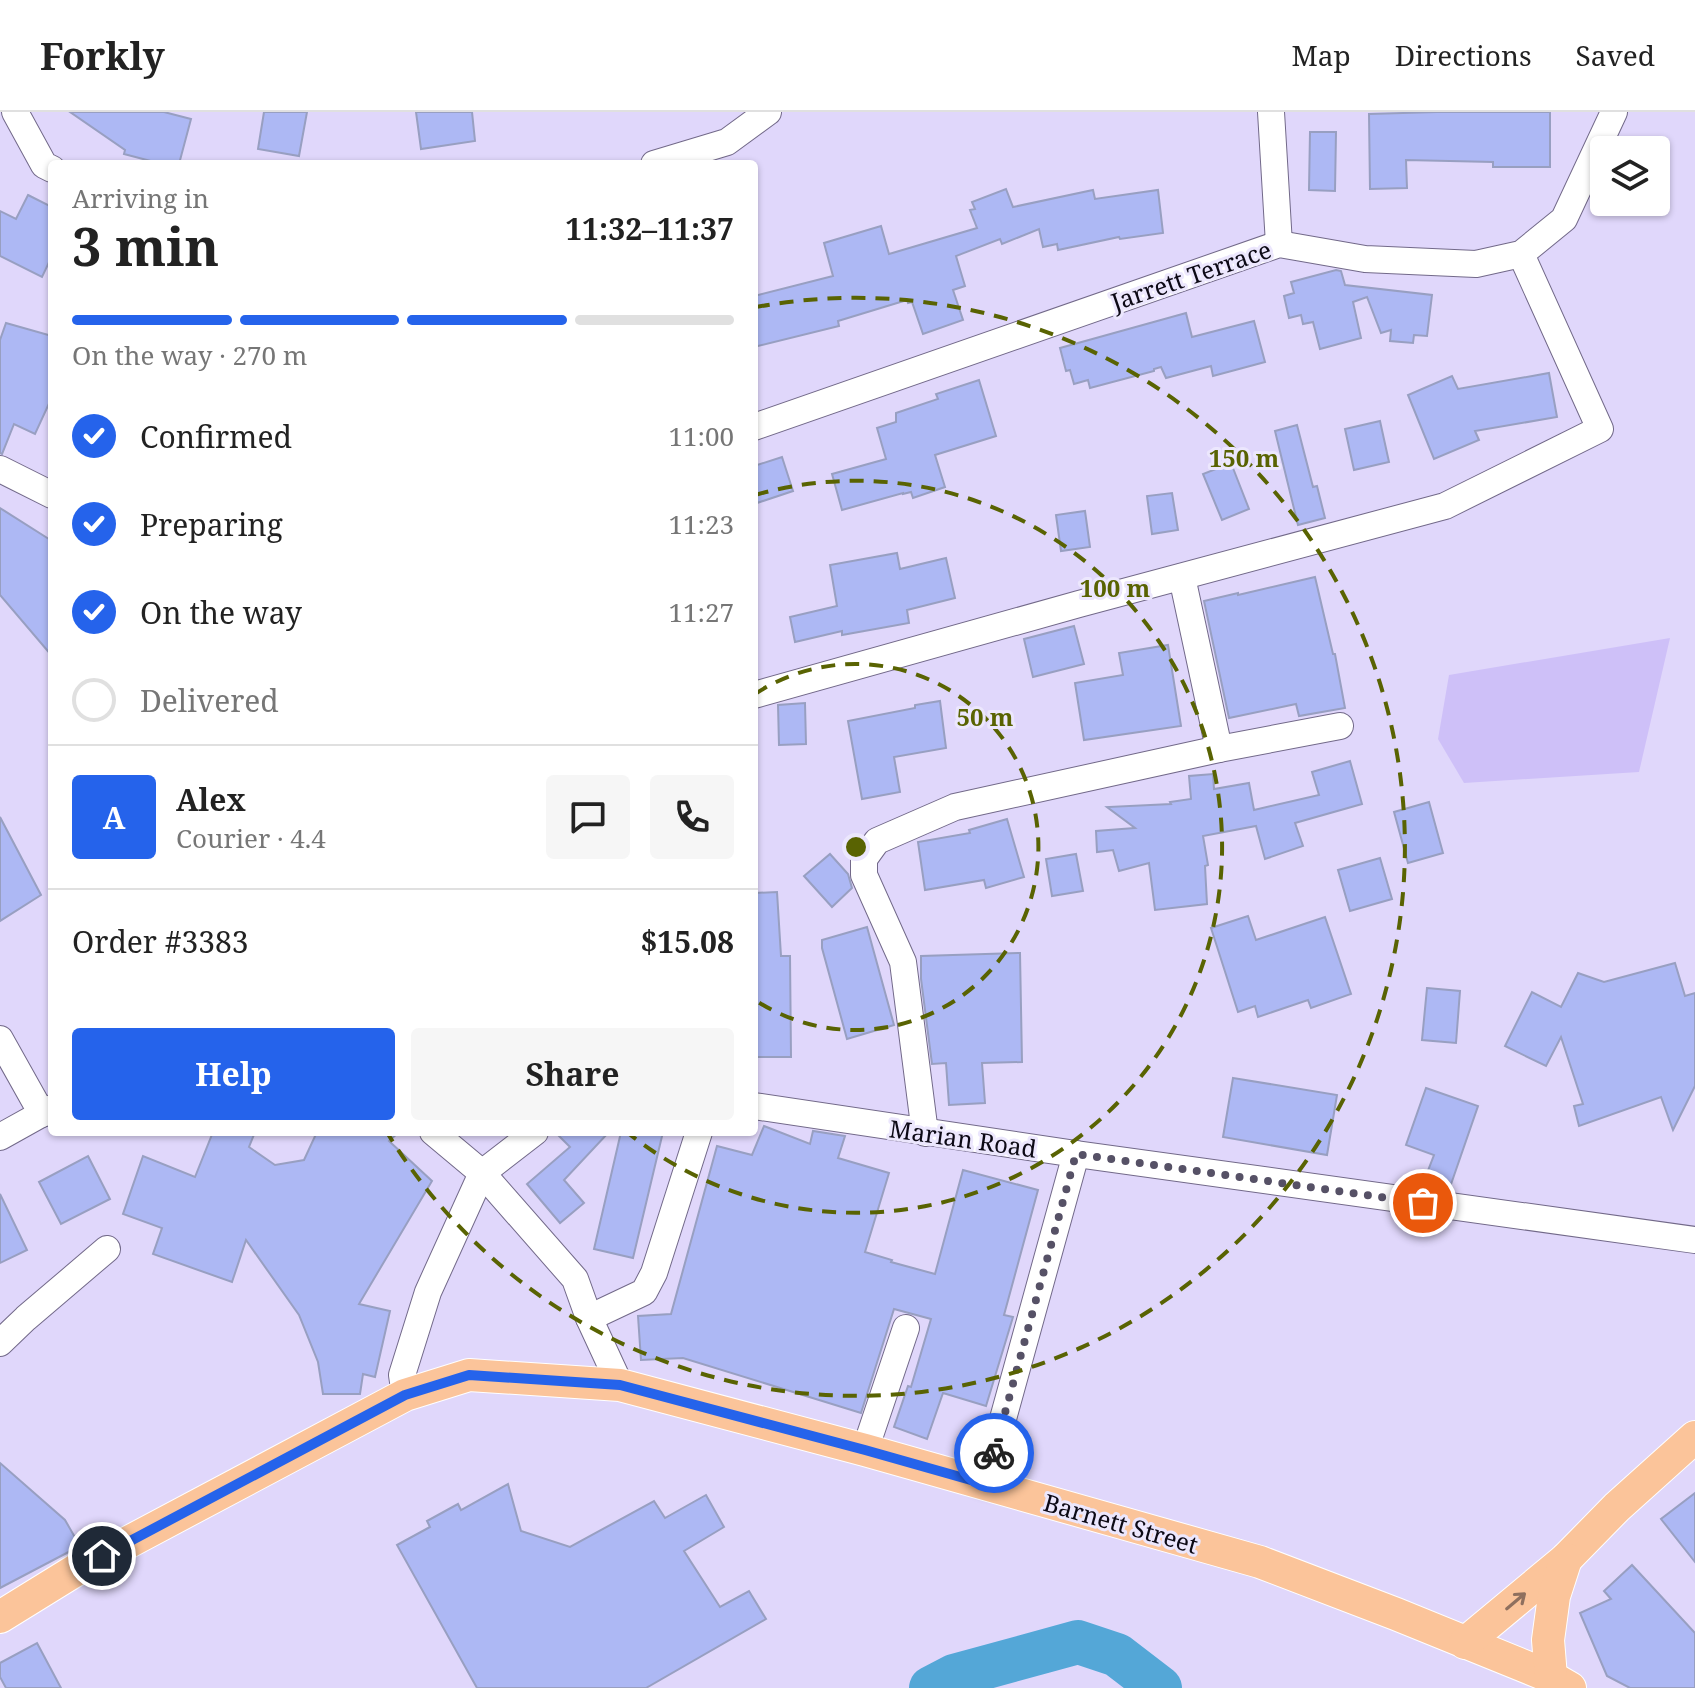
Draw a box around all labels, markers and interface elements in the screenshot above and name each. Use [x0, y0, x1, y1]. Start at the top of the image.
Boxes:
text: Forkly [40, 29, 165, 81]
text: Map [1291, 36, 1351, 74]
text: Directions [1395, 36, 1532, 74]
text: Saved [1576, 36, 1655, 74]
map controls [1590, 136, 1670, 216]
button: layers [1590, 136, 1670, 216]
text: Arriving in [72, 180, 209, 216]
text: 11:32–11:37 [565, 208, 734, 249]
text: 3 min [72, 210, 219, 281]
street label: Jarrett Terrace [1106, 232, 1275, 318]
text: On the way · 270 m [72, 337, 307, 373]
icon: check [72, 414, 116, 458]
text: Confirmed [140, 416, 292, 457]
text: 11:00 [668, 418, 734, 454]
text: 150 m [1209, 441, 1280, 474]
icon: check [72, 502, 116, 546]
text: Preparing [140, 504, 283, 545]
text: 11:23 [668, 506, 734, 542]
text: 100 m [1080, 571, 1151, 604]
icon: check [72, 590, 116, 634]
text: On the way [140, 592, 302, 633]
text: 11:27 [668, 594, 734, 630]
text: Delivered [140, 680, 279, 721]
text: 50 m [956, 700, 1014, 733]
button: chat [546, 775, 630, 859]
button: phone [650, 775, 734, 859]
text: Alex [176, 779, 246, 820]
text: A [103, 797, 125, 838]
text: Courier · 4.4 [176, 820, 326, 856]
centre of rings [842, 833, 870, 861]
text: Order #3383 [72, 921, 249, 962]
text: $15.08 [640, 921, 734, 962]
button: Help [72, 1028, 395, 1120]
button: Share [411, 1028, 734, 1120]
street label: Marian Road [887, 1111, 1039, 1165]
pin [1389, 1169, 1457, 1237]
icon: bag [1401, 1181, 1445, 1225]
courier [954, 1413, 1034, 1493]
icon: bike [972, 1431, 1016, 1475]
street label: Barnett Street [1040, 1485, 1202, 1561]
pin [68, 1522, 136, 1590]
icon: home [80, 1534, 124, 1578]
one-way arrow [1505, 1592, 1525, 1610]

